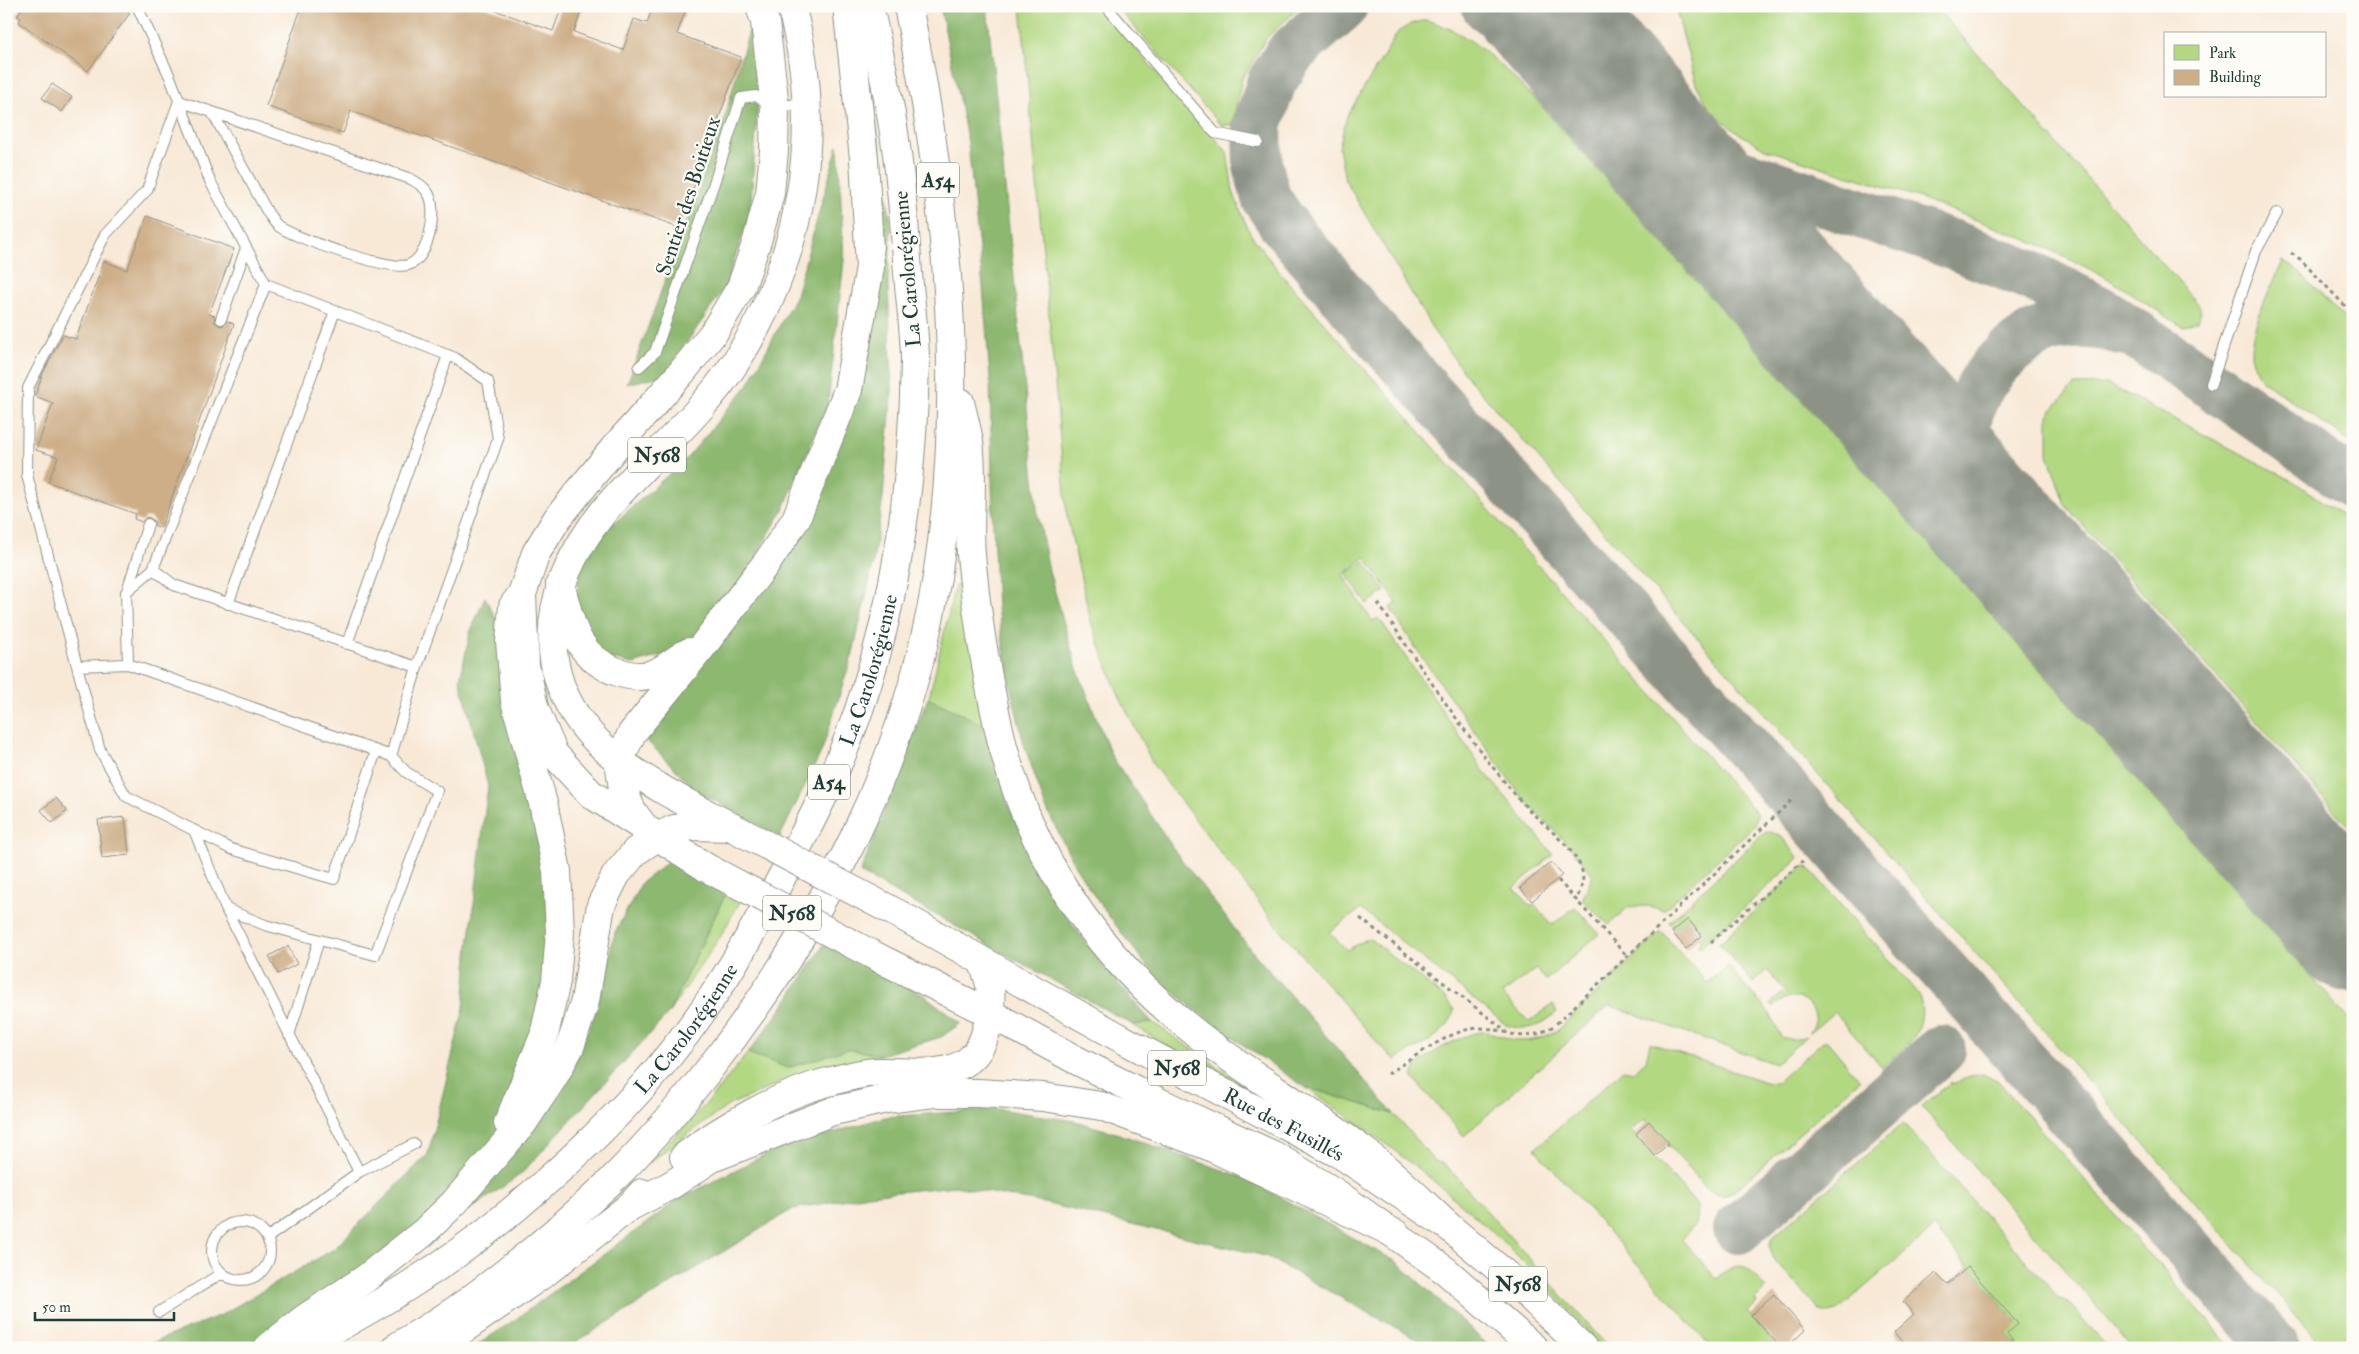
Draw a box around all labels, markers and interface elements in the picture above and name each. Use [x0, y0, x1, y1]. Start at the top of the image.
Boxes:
legend [2164, 32, 2326, 98]
text: Park [2209, 44, 2236, 63]
text: Building [2209, 68, 2261, 87]
street label: Sentier des Boitieux [650, 113, 727, 279]
road number: A54 [917, 162, 959, 198]
street label: La Carolorégienne [887, 189, 928, 348]
road number: N568 [628, 438, 686, 472]
street label: La Carolorégienne [834, 592, 904, 750]
road number: A54 [808, 764, 850, 800]
road number: N568 [763, 896, 821, 930]
street label: La Carolorégienne [629, 958, 745, 1100]
road number: N568 [1148, 1050, 1206, 1086]
street label: Rue des Fusillés [1219, 1082, 1348, 1168]
road number: N568 [1489, 1266, 1547, 1302]
scale bar [35, 1289, 174, 1321]
text: 50 m [42, 1298, 71, 1317]

